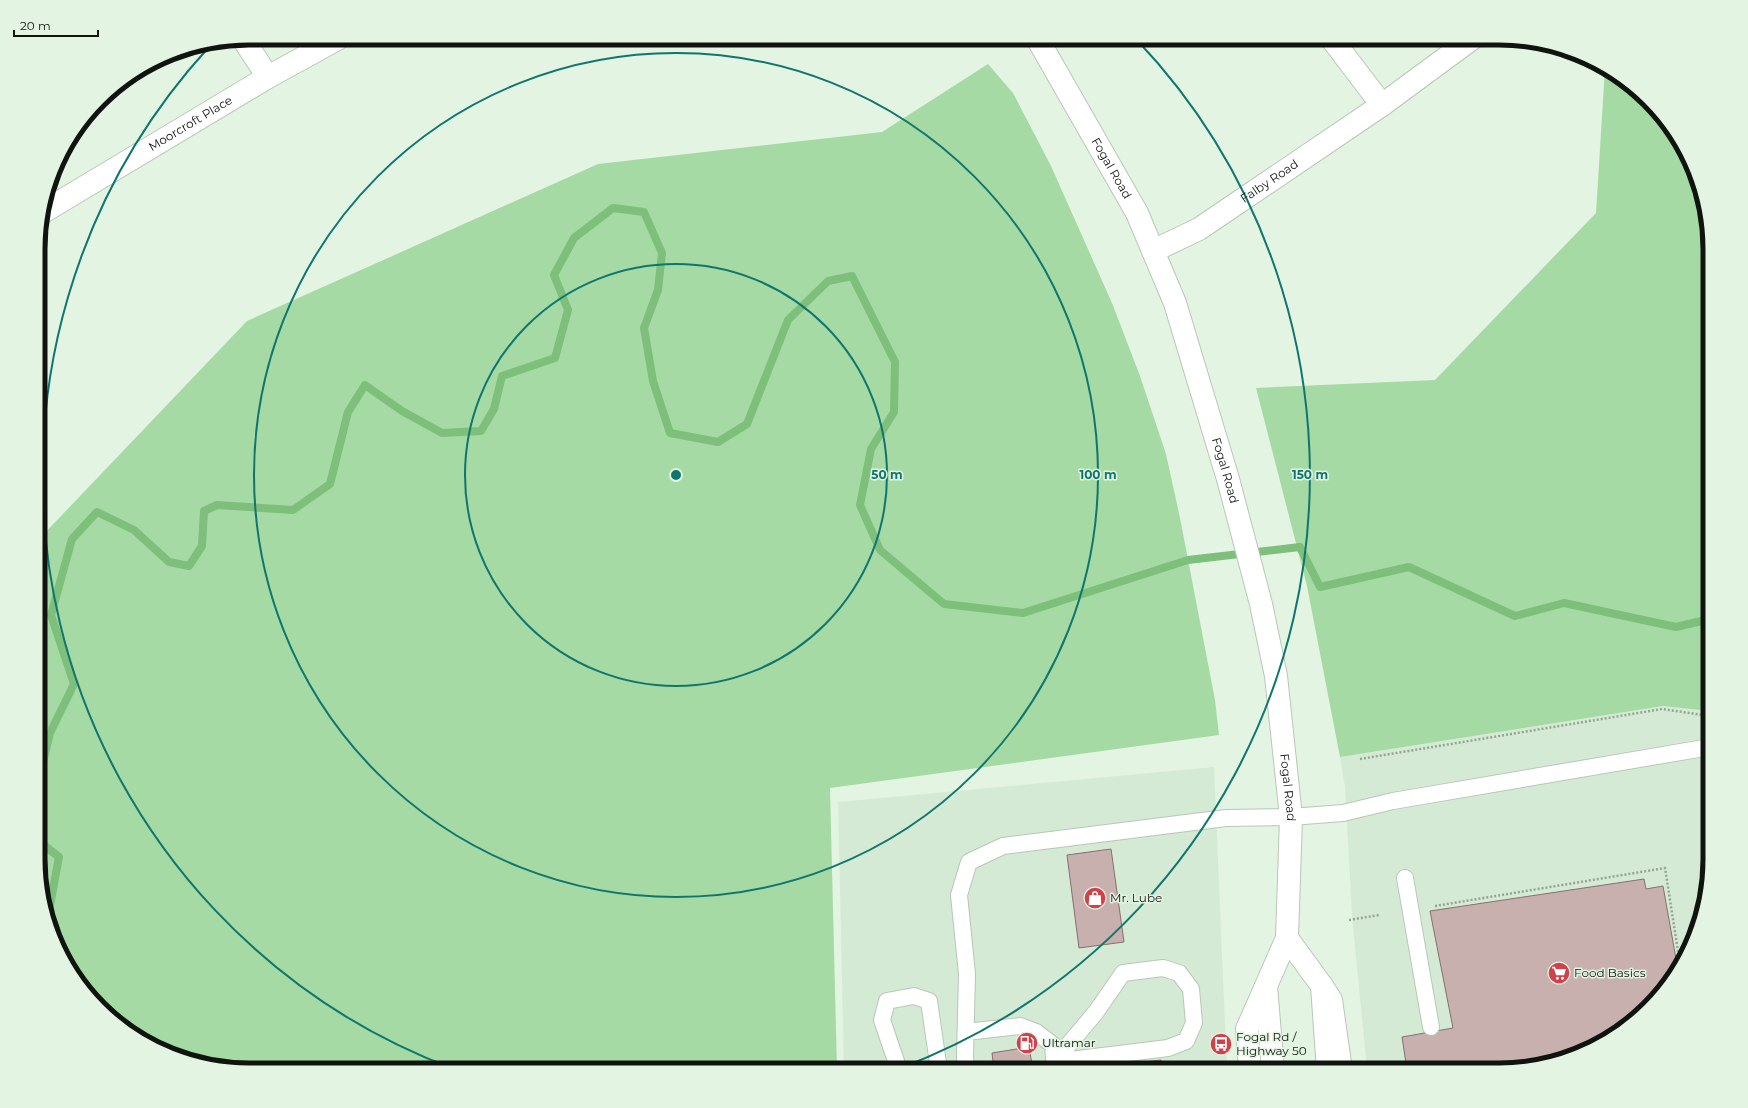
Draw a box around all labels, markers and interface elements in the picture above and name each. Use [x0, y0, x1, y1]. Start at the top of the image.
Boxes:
scale bar [14, 12, 98, 38]
text: 20 m [20, 18, 51, 33]
street label: Moorcroft Place [146, 92, 235, 154]
street label: Fogal Road [1088, 135, 1135, 201]
street label: Falby Road [1237, 156, 1301, 206]
street label: Fogal Road [1209, 435, 1242, 505]
text: 50 m [871, 467, 903, 482]
text: 100 m [1080, 467, 1116, 482]
text: 150 m [1292, 467, 1328, 482]
centre of rings [669, 468, 683, 482]
street label: Fogal Road [1277, 753, 1299, 822]
shop icon: Mr. Lube [1082, 885, 1108, 911]
place label: Mr. Lube [1110, 890, 1162, 905]
supermarket icon: Food Basics [1546, 960, 1572, 986]
place label: Food Basics [1574, 965, 1646, 980]
place label: Fogal Rd / Highway 50 [1236, 1029, 1307, 1058]
fuel station icon: Ultramar [1014, 1030, 1040, 1056]
bus stop icon: Fogal Rd / Highway 50 [1208, 1031, 1234, 1057]
place label: Ultramar [1042, 1035, 1096, 1050]

